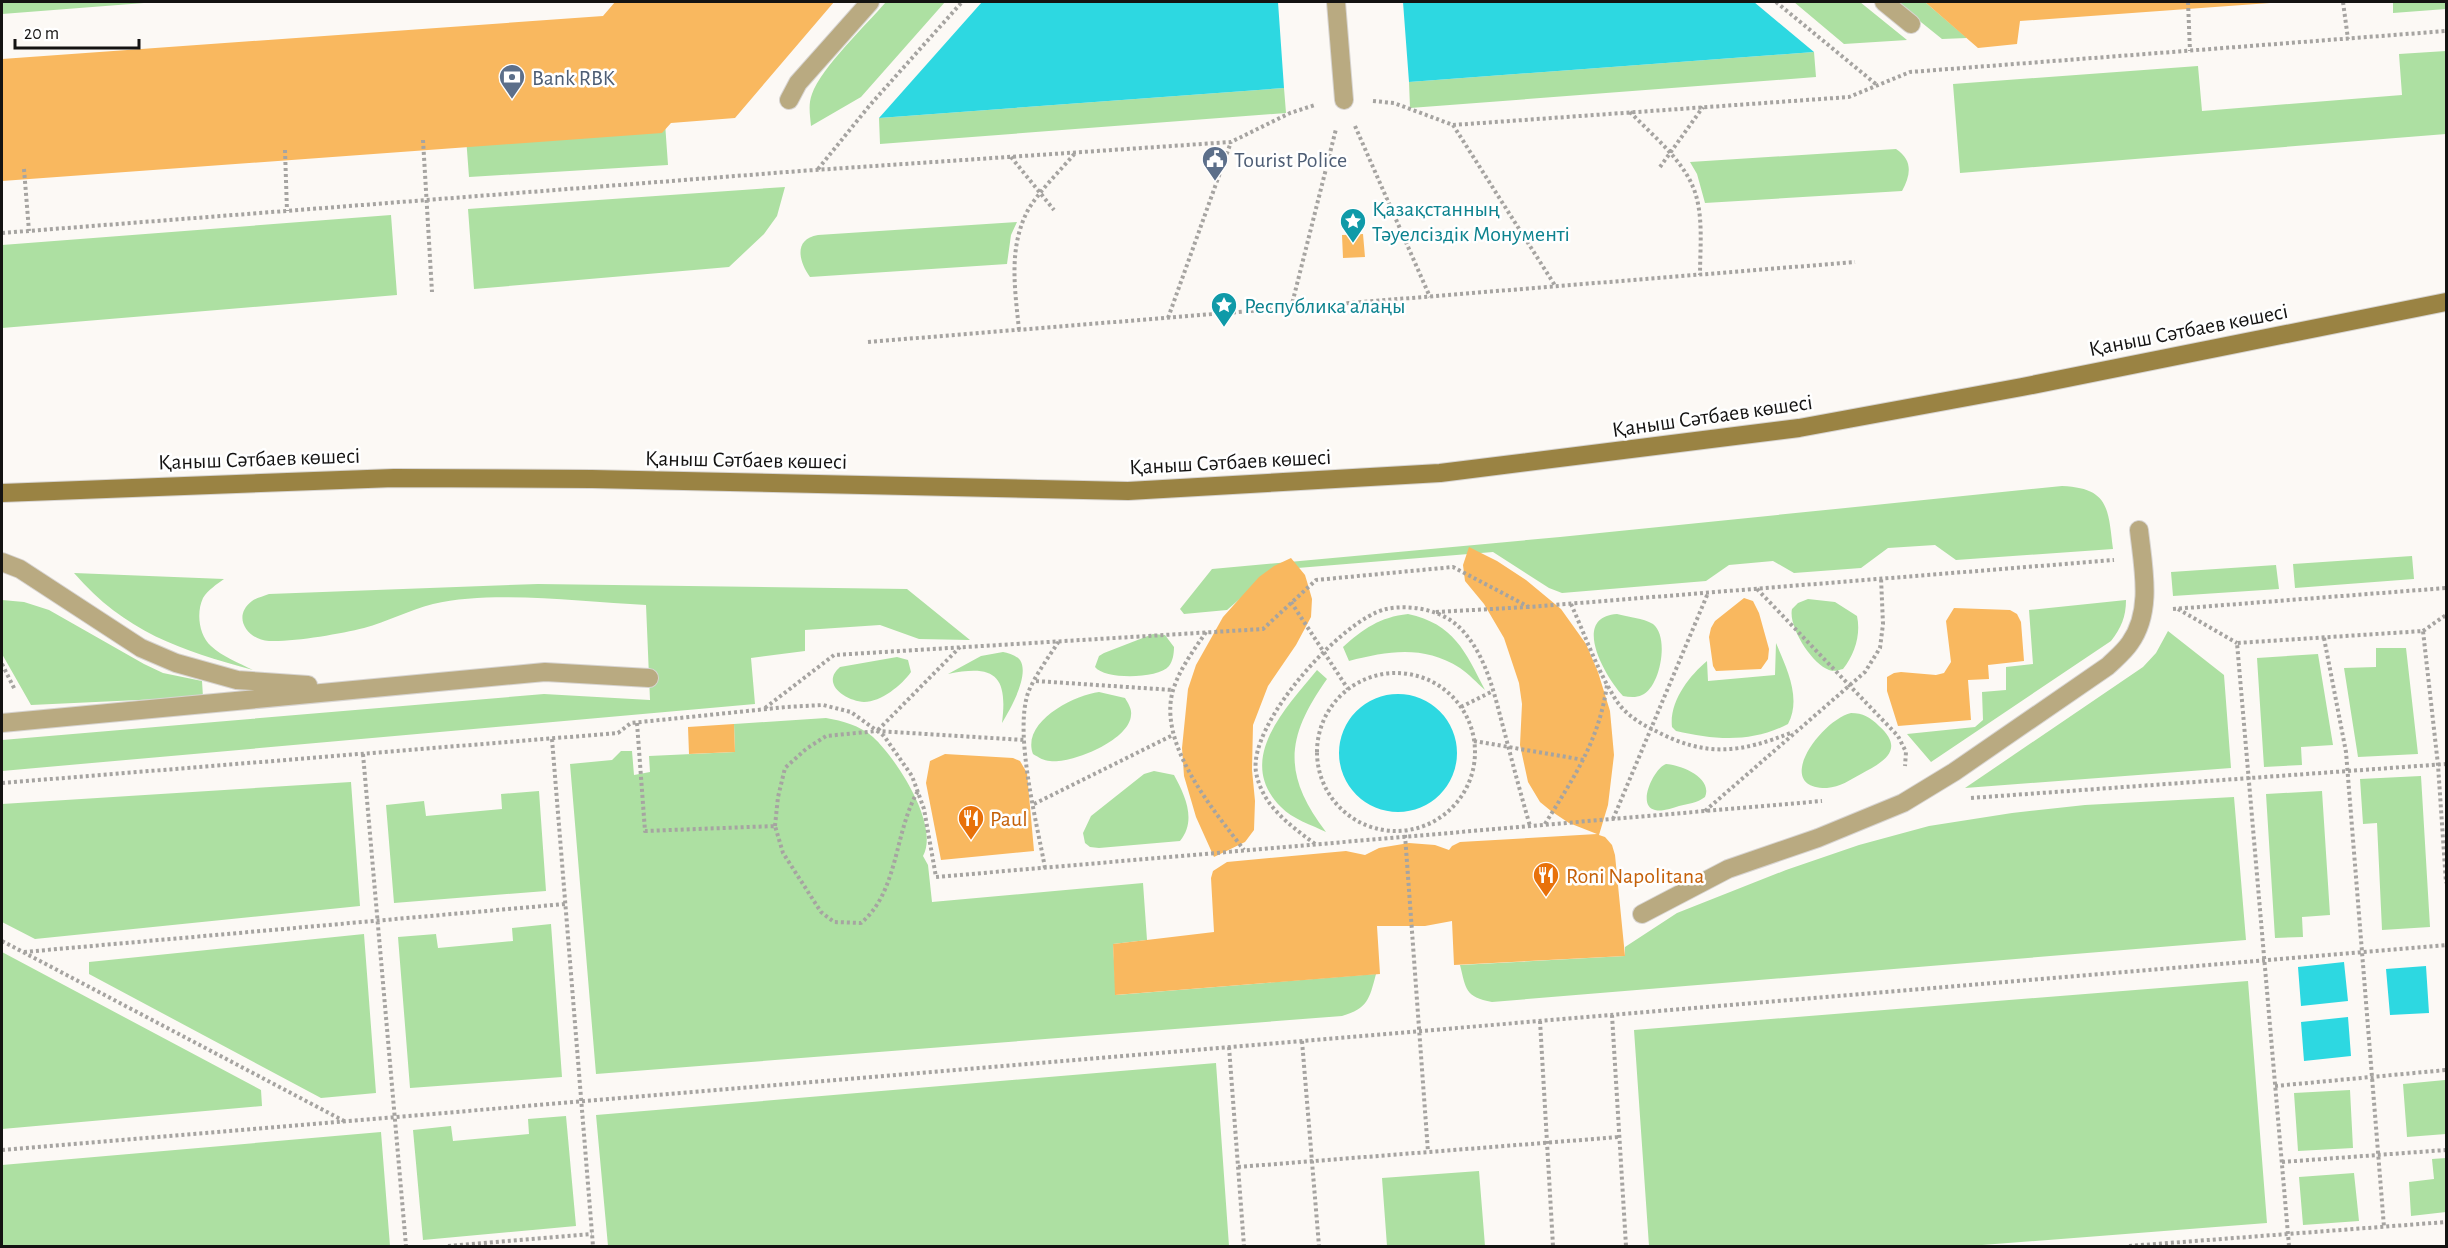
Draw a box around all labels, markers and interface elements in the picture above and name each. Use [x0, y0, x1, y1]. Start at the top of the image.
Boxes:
scale bar [15, 12, 140, 50]
text: 20 m [24, 25, 59, 43]
bank icon: Bank RBK [497, 62, 527, 100]
place label: Bank RBK [532, 67, 616, 89]
public building icon: Tourist Police [1200, 144, 1230, 182]
place label: Tourist Police [1234, 149, 1347, 171]
place label: Қазақстанның Тәуелсіздік Монументі [1372, 198, 1570, 245]
place icon: Қазақстанның Тәуелсіздік Монументі [1338, 206, 1368, 244]
place icon: Республика алаңы [1209, 290, 1239, 328]
place label: Республика алаңы [1244, 295, 1406, 317]
street label: Қаныш Сәтбаев көшесі [2087, 300, 2290, 360]
street label: Қаныш Сәтбаев көшесі [1610, 391, 1814, 441]
street label: Қаныш Сәтбаев көшесі [158, 444, 361, 474]
street label: Қаныш Сәтбаев көшесі [1128, 446, 1332, 478]
street label: Қаныш Сәтбаев көшесі [645, 447, 847, 473]
restaurant icon: Paul [956, 803, 986, 841]
place label: Paul [990, 808, 1028, 830]
restaurant icon: Roni Napolitana [1531, 860, 1561, 898]
place label: Roni Napolitana [1566, 865, 1704, 887]

